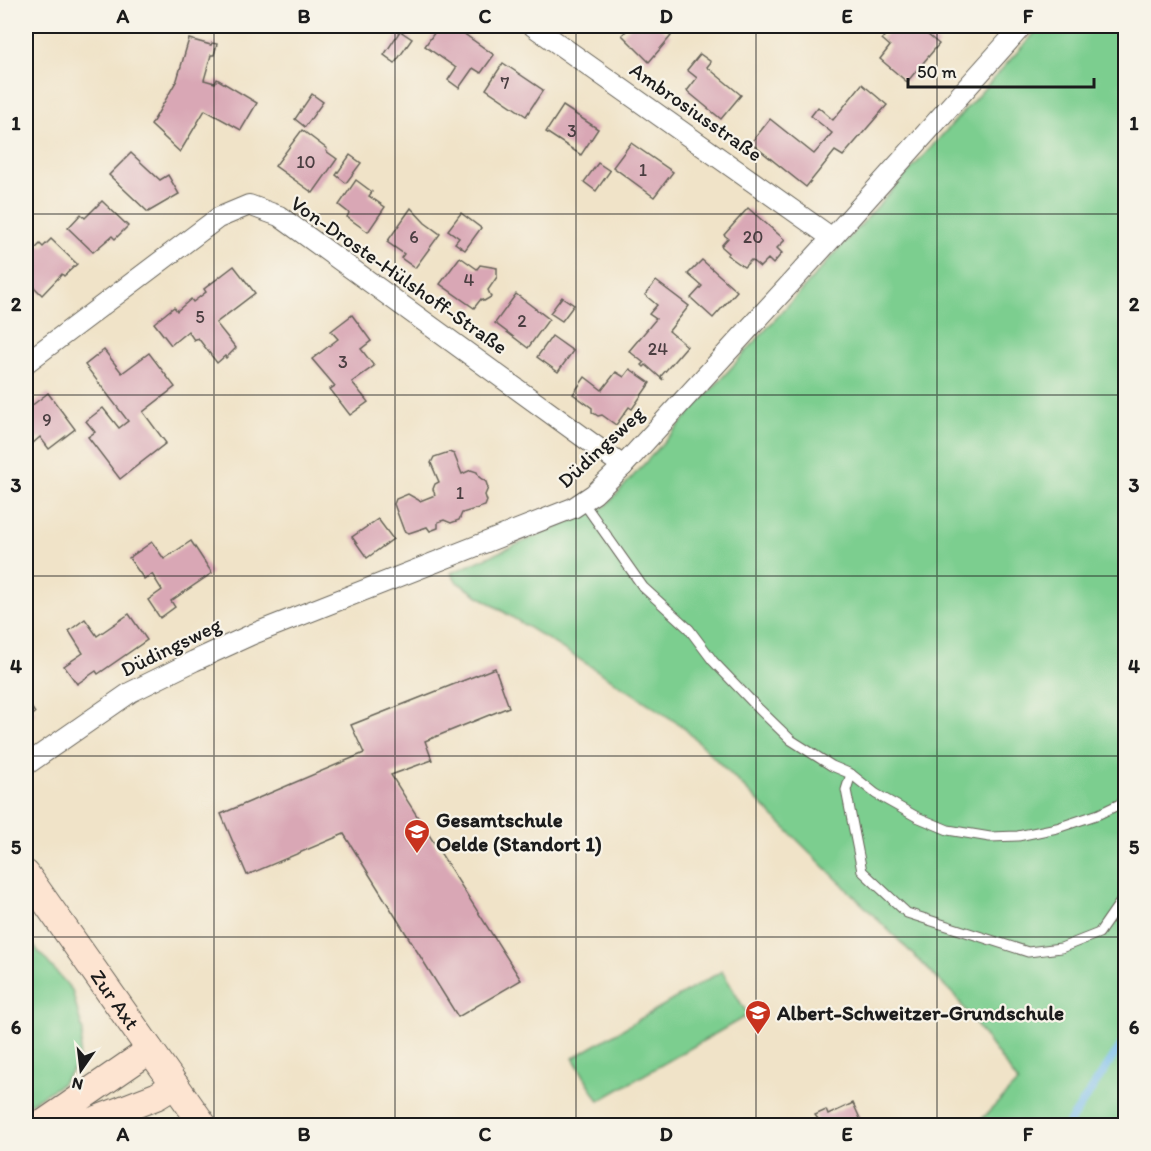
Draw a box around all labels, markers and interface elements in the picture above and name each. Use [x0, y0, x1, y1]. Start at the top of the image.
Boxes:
text: A [116, 4, 130, 28]
text: B [298, 4, 311, 28]
text: C [479, 4, 492, 28]
text: D [659, 4, 673, 28]
text: E [841, 4, 853, 28]
text: F [1023, 4, 1034, 28]
scale bar [908, 51, 1094, 89]
street label: Ambrosiusstraße [625, 57, 767, 167]
text: 50 m [917, 61, 957, 83]
house number: 7 [501, 72, 510, 94]
text: 1 [11, 111, 21, 135]
text: 1 [1129, 111, 1139, 135]
house number: 3 [567, 120, 577, 142]
house number: 10 [296, 151, 316, 173]
house number: 1 [639, 159, 647, 181]
street label: Von-Droste-Hülshoff-Straße [286, 190, 513, 359]
house number: 6 [409, 226, 419, 248]
house number: 20 [743, 226, 763, 248]
house number: 4 [464, 269, 475, 291]
text: 2 [11, 292, 22, 316]
text: 2 [1129, 292, 1140, 316]
house number: 5 [195, 306, 205, 328]
house number: 2 [517, 310, 527, 332]
house number: 24 [648, 338, 668, 360]
house number: 3 [338, 351, 348, 373]
street label: Düdingsweg [552, 400, 649, 493]
house number: 9 [42, 409, 52, 431]
text: 3 [11, 473, 22, 497]
text: 3 [1129, 473, 1140, 497]
house number: 1 [456, 482, 464, 504]
street label: Düdingsweg [116, 611, 225, 682]
text: 4 [10, 654, 22, 678]
text: 4 [1128, 654, 1140, 678]
place label: Gesamtschule Oelde (Standort 1) [436, 807, 602, 857]
school or university icon: Gesamtschule Oelde (Standort 1) [402, 817, 432, 855]
text: 5 [11, 835, 22, 859]
text: 5 [1129, 835, 1140, 859]
street label: Zur Axt [85, 965, 145, 1035]
school or university icon: Albert-Schweitzer-Grundschule [743, 998, 773, 1036]
place label: Albert-Schweitzer-Grundschule [776, 1000, 1064, 1025]
text: 6 [11, 1015, 22, 1039]
text: 6 [1129, 1015, 1140, 1039]
north arrow [51, 1040, 111, 1100]
text: N [70, 1074, 85, 1095]
text: A [116, 1122, 130, 1146]
text: B [298, 1122, 311, 1146]
text: C [479, 1122, 492, 1146]
text: D [659, 1122, 673, 1146]
text: E [841, 1122, 853, 1146]
text: F [1023, 1122, 1034, 1146]

